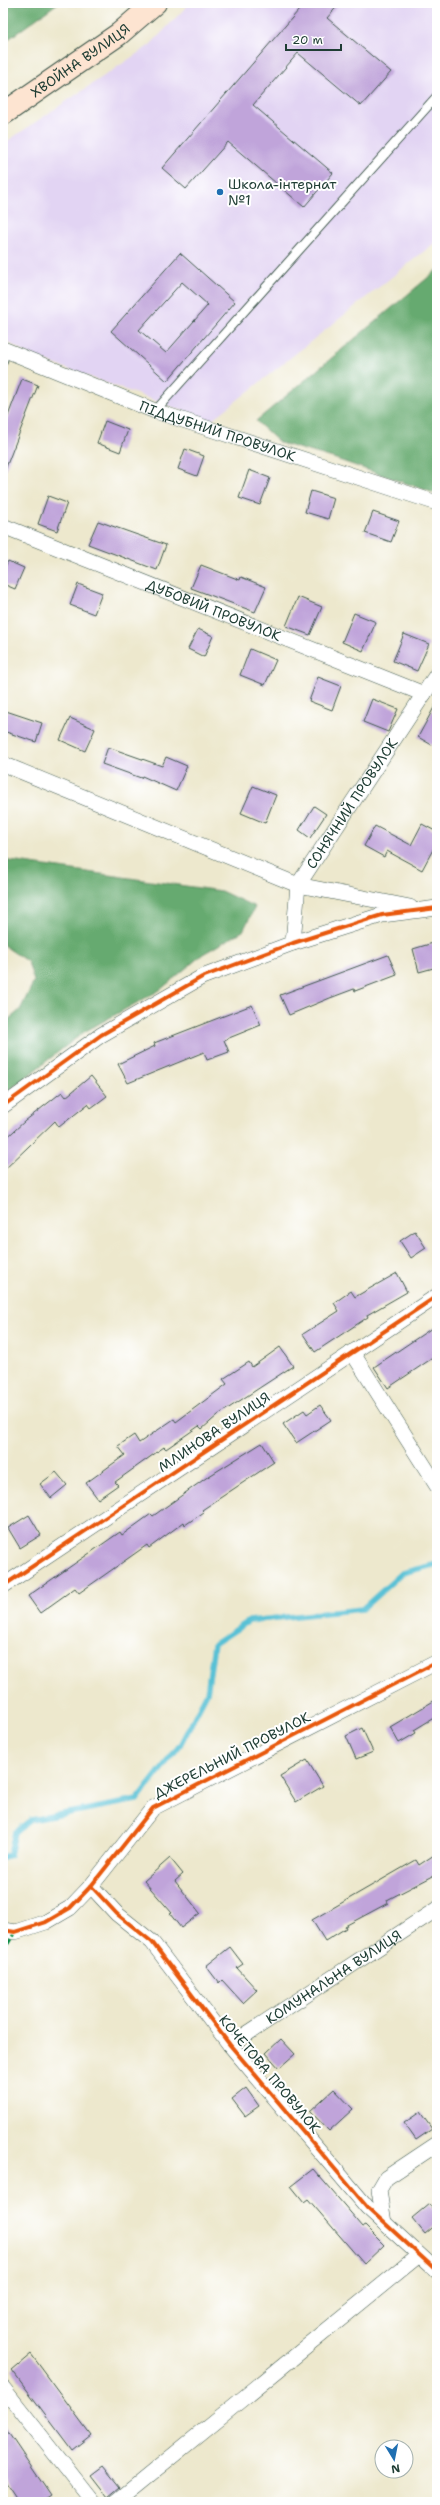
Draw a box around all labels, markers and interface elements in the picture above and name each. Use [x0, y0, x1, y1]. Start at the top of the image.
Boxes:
street label: ХВОЙНА ВУЛИЦЯ [27, 20, 134, 101]
scale bar [286, 26, 341, 52]
text: 20 m [292, 32, 323, 48]
place label: Школа-інтернат №1 [228, 175, 337, 209]
marker: Школа-інтернат №1 [215, 187, 225, 197]
street label: ПІДДУБНИЙ ПРОВУЛОК [137, 397, 298, 465]
street label: ДУБОВИЙ ПРОВУЛОК [144, 575, 284, 645]
street label: СОНЯЧНИЙ ПРОВУЛОК [302, 734, 401, 872]
street label: МЛИНОВА ВУЛИЦЯ [155, 1388, 273, 1476]
street label: ДЖЕРЕЛЬНИЙ ПРОВУЛОК [151, 1708, 313, 1802]
street label: КОМУНАЛЬНА ВУЛИЦЯ [262, 1926, 405, 2028]
street label: КОЧЕТОВА ПРОВУЛОК [215, 2011, 325, 2137]
north arrow [374, 2439, 414, 2479]
text: N [390, 2460, 401, 2477]

